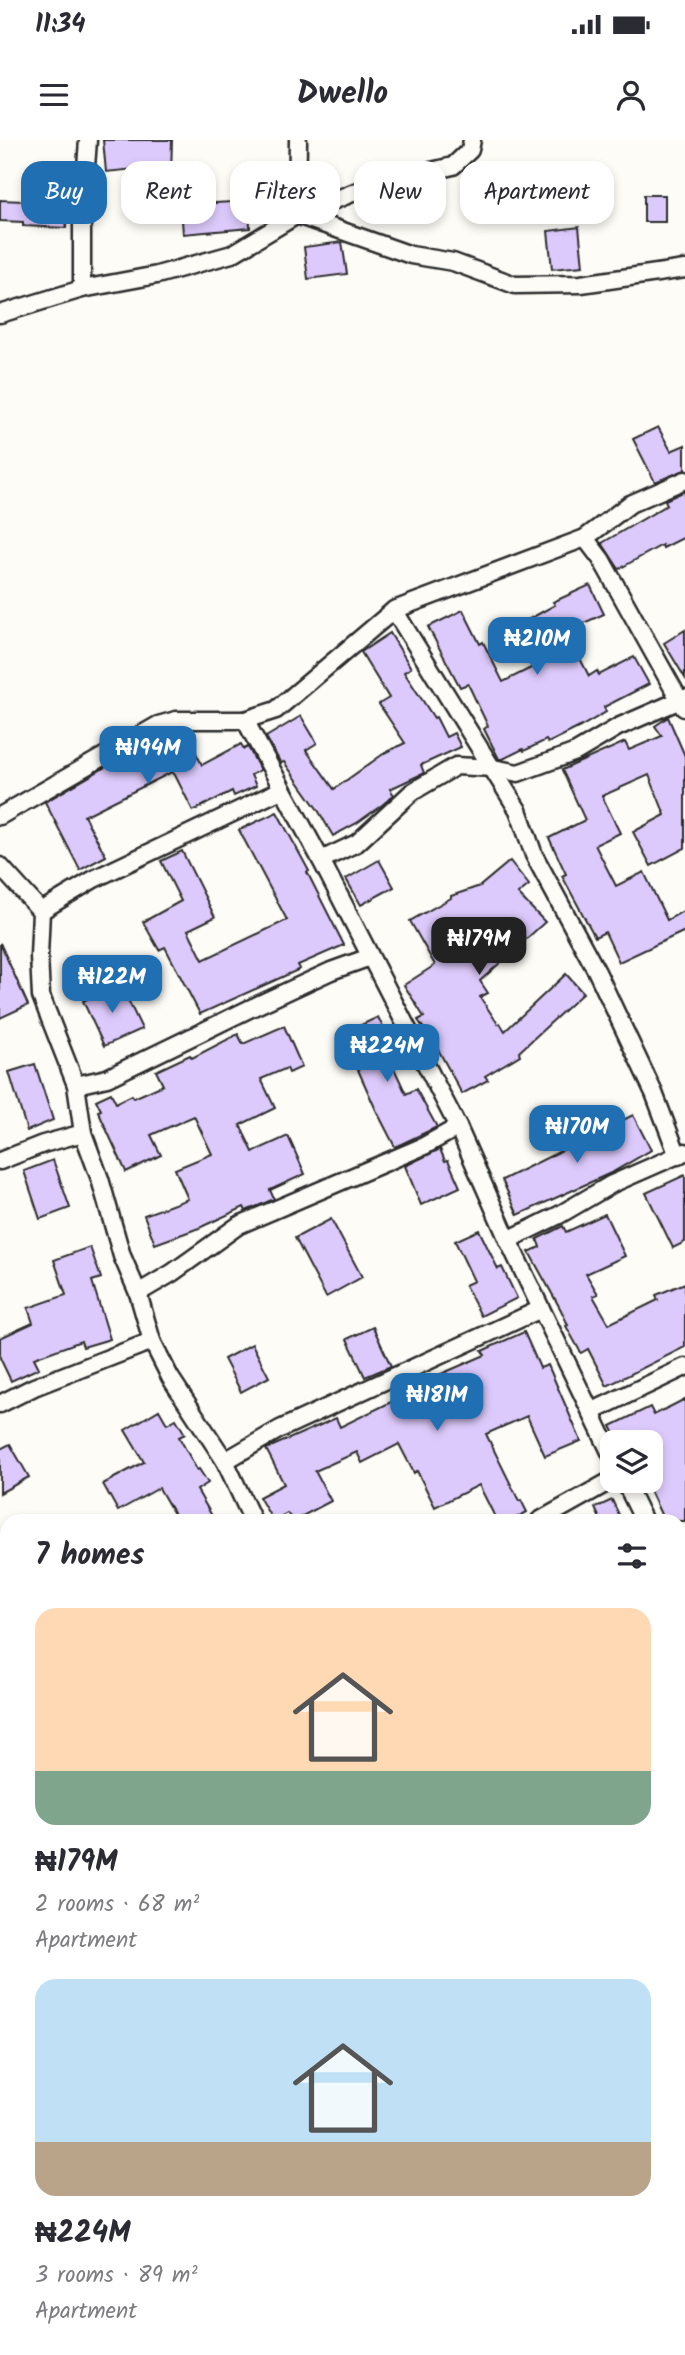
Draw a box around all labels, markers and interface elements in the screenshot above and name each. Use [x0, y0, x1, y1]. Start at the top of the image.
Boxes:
text: 11:34 [35, 4, 86, 46]
text: Dwello [297, 69, 388, 120]
icon: menu [35, 76, 73, 114]
icon: person [612, 76, 650, 114]
chip: Buy [21, 161, 107, 224]
chip: Rent [121, 161, 216, 224]
chip: Filters [230, 161, 340, 224]
chip: New [354, 161, 446, 224]
chip: Apartment [460, 161, 614, 224]
pin: ₦210M [488, 617, 586, 677]
text: ₦210M [504, 622, 570, 658]
pin: ₦194M [99, 726, 197, 786]
text: ₦194M [115, 731, 181, 767]
pin: ₦179M [430, 918, 528, 977]
text: ₦179M [447, 922, 511, 958]
pin: ₦122M [63, 956, 161, 1015]
text: ₦122M [78, 960, 146, 996]
pin: ₦224M [338, 1024, 436, 1084]
text: ₦224M [350, 1029, 424, 1065]
pin: ₦170M [528, 1105, 626, 1165]
text: ₦170M [545, 1110, 609, 1146]
pin: ₦181M [388, 1374, 486, 1433]
text: ₦181M [406, 1378, 468, 1414]
map controls [600, 1430, 663, 1493]
button: layers [600, 1430, 663, 1493]
text: 7 homes [35, 1532, 145, 1580]
icon: filters [613, 1537, 651, 1575]
icon: home [280, 1654, 406, 1780]
text: ₦179M [35, 1839, 118, 1887]
text: 2 rooms · 68 m² [35, 1887, 199, 1923]
text: Apartment [35, 1923, 137, 1959]
icon: home [280, 2025, 406, 2151]
text: ₦224M [35, 2210, 131, 2258]
text: 3 rooms · 89 m² [35, 2258, 198, 2294]
text: Apartment [35, 2294, 137, 2330]

